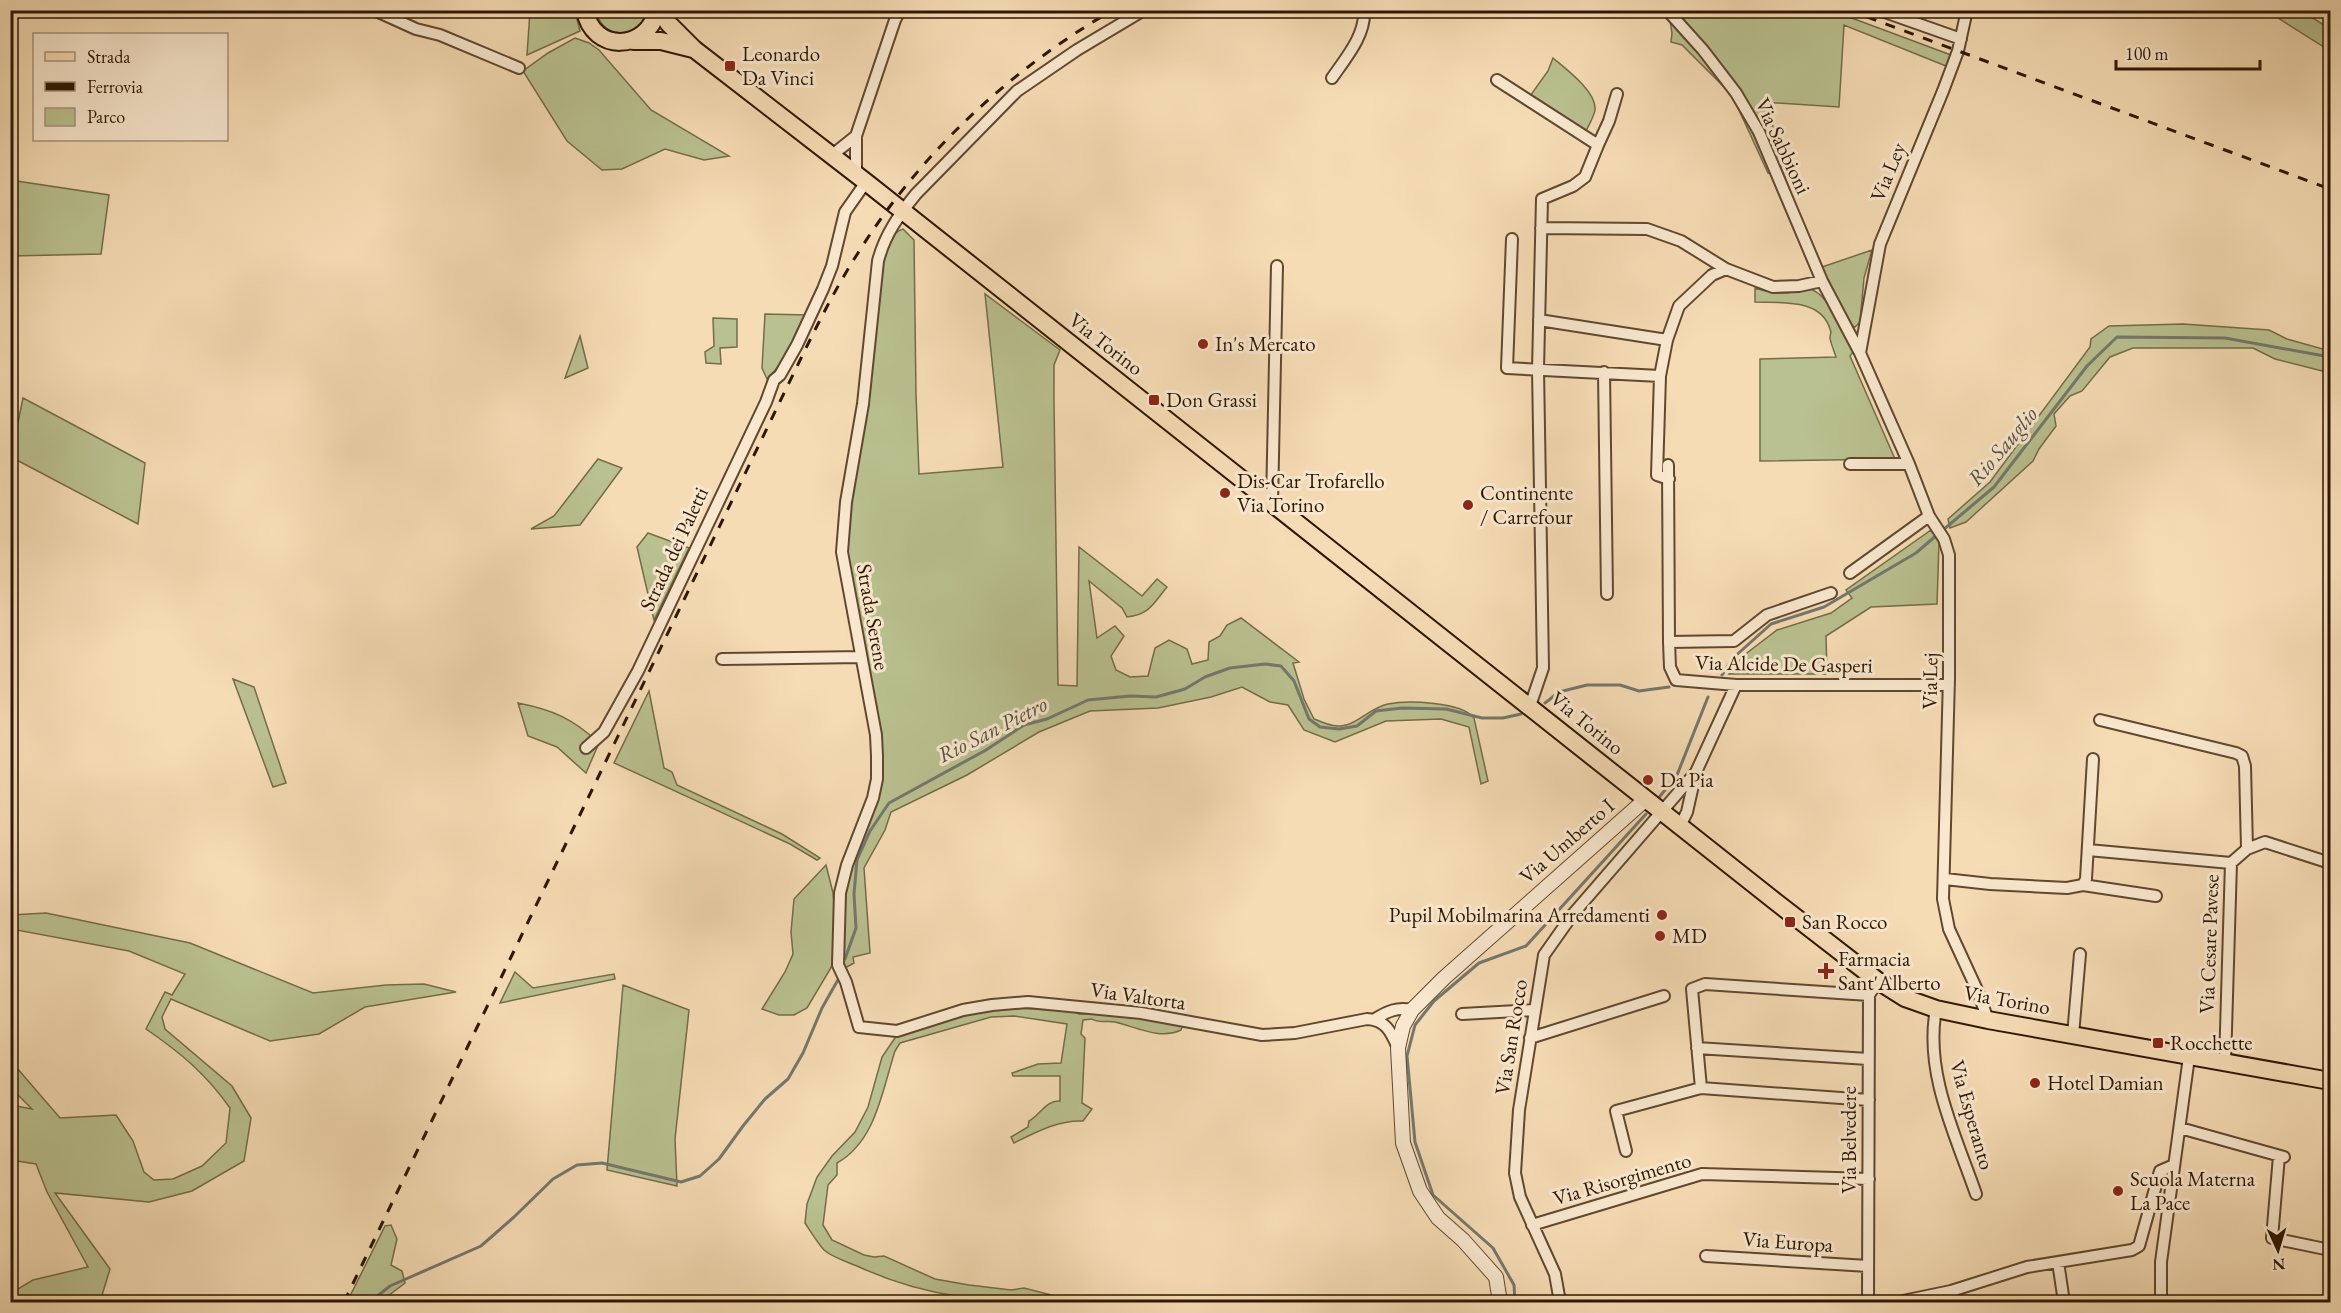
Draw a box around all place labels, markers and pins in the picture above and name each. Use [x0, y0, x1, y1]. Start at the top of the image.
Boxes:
place label: Leonardo Da Vinci [742, 40, 820, 91]
marker: Leonardo Da Vinci [723, 59, 737, 73]
place label: In's Mercato [1215, 330, 1316, 357]
marker: In's Mercato [1196, 337, 1210, 351]
place label: Don Grassi [1166, 386, 1257, 413]
marker: Don Grassi [1147, 393, 1161, 407]
place label: Dis-Car Trofarello Via Torino [1237, 467, 1385, 518]
place label: Continente / Carrefour [1480, 479, 1573, 530]
marker: Dis-Car Trofarello Via Torino [1218, 486, 1232, 500]
marker: Continente / Carrefour [1461, 498, 1475, 512]
place label: Da Pia [1660, 766, 1714, 793]
marker: Da Pia [1641, 773, 1655, 787]
place label: Pupil Mobilmarina Arredamenti [1389, 901, 1650, 928]
marker: Pupil Mobilmarina Arredamenti [1655, 908, 1669, 922]
place label: San Rocco [1802, 908, 1887, 935]
marker: San Rocco [1783, 915, 1797, 929]
place label: MD [1672, 922, 1707, 949]
marker: MD [1653, 929, 1667, 943]
place label: Farmacia Sant'Alberto [1838, 945, 1941, 996]
marker: Farmacia Sant'Alberto [1819, 964, 1833, 978]
place label: Rocchette [2170, 1029, 2252, 1056]
marker: Rocchette [2151, 1036, 2165, 1050]
place label: Hotel Damian [2047, 1069, 2164, 1096]
marker: Hotel Damian [2028, 1076, 2042, 1090]
place label: Scuola Materna La Pace [2130, 1165, 2256, 1216]
marker: Scuola Materna La Pace [2111, 1184, 2125, 1198]

